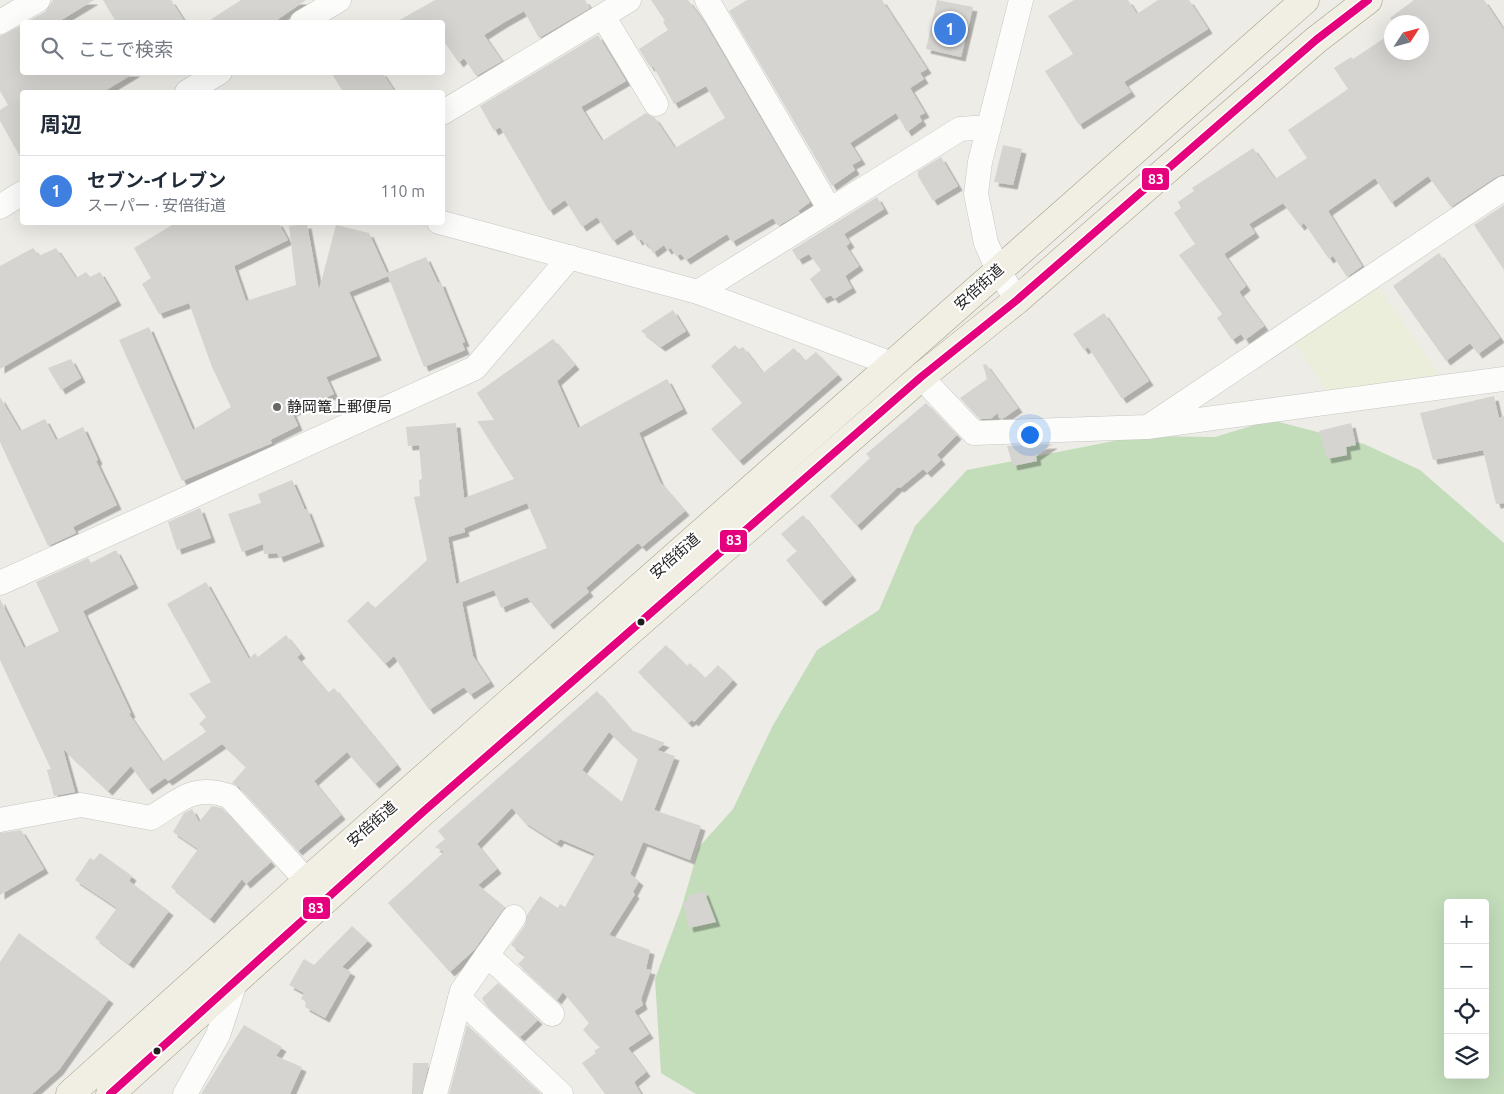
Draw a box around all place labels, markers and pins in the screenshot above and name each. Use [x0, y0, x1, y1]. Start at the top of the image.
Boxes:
pin: 1 [934, 10, 966, 48]
place label: 静岡篭上郵便局 [287, 398, 392, 415]
marker: 静岡篭上郵便局 [271, 401, 283, 413]
unlabelled marker [636, 617, 646, 627]
unlabelled marker [152, 1046, 162, 1056]

